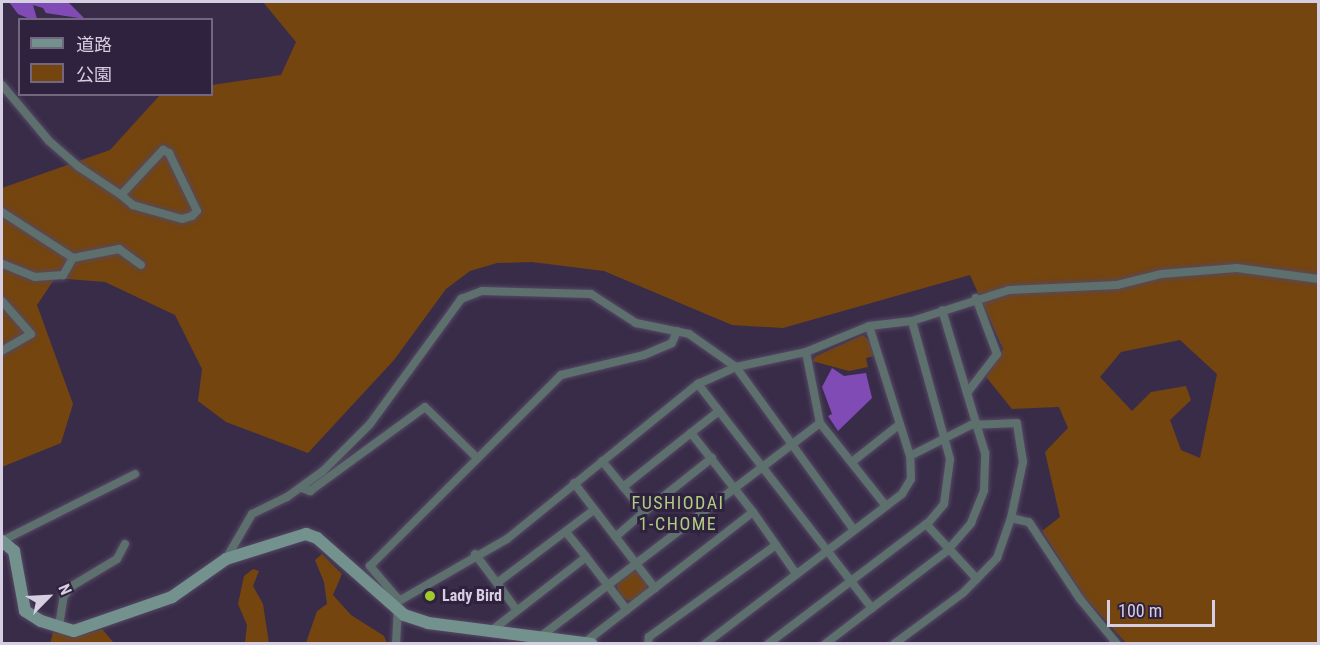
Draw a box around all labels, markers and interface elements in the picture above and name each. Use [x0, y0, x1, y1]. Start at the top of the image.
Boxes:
legend [18, 18, 213, 96]
text: 道路 [76, 34, 112, 55]
text: 公園 [76, 64, 112, 85]
district label: FUSHIODAI 1-CHOME [631, 493, 725, 536]
north arrow [18, 567, 78, 627]
text: N [54, 581, 76, 598]
place label: Lady Bird [442, 586, 502, 606]
scale bar [1110, 588, 1218, 626]
marker: Lady Bird [423, 589, 437, 603]
text: 100 m [1118, 600, 1162, 621]

